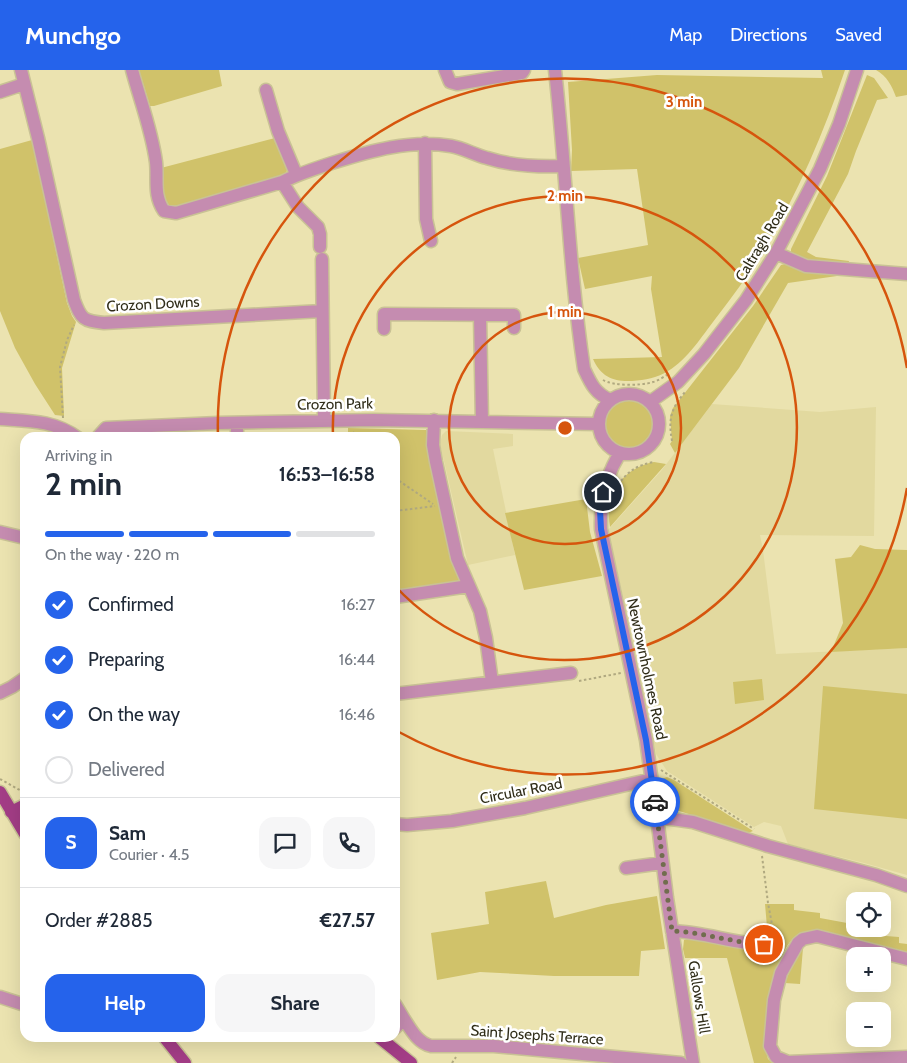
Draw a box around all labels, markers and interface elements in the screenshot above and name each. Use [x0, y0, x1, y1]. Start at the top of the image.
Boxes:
text: Munchgo [25, 21, 121, 50]
text: Map [669, 24, 702, 46]
text: Directions [730, 24, 807, 46]
text: Saved [835, 24, 882, 46]
text: 3 min [666, 93, 702, 111]
text: 2 min [547, 187, 583, 205]
street label: Caltragh Road [732, 200, 792, 284]
street label: Crozon Downs [106, 293, 200, 315]
text: 1 min [548, 303, 582, 321]
street label: Crozon Park [297, 394, 373, 414]
centre of rings [556, 419, 574, 437]
text: Arriving in [45, 446, 112, 465]
text: 16:53–16:58 [279, 463, 375, 486]
text: 2 min [45, 464, 122, 503]
pin [582, 471, 624, 513]
icon: home [589, 478, 617, 506]
text: On the way · 220 m [45, 545, 179, 564]
icon: check [45, 591, 73, 619]
text: Confirmed [88, 593, 174, 616]
text: 16:27 [341, 595, 375, 614]
street label: Newtownholmes Road [623, 597, 671, 741]
icon: check [45, 646, 73, 674]
text: Preparing [88, 648, 164, 671]
text: 16:44 [339, 650, 375, 669]
icon: check [45, 701, 73, 729]
text: On the way [88, 703, 180, 726]
text: 16:46 [339, 705, 375, 724]
text: Delivered [88, 758, 165, 781]
street label: Circular Road [478, 774, 564, 808]
courier [630, 777, 680, 827]
icon: car [641, 788, 669, 816]
button: chat [259, 817, 311, 869]
button: phone [323, 817, 375, 869]
text: Sam [109, 822, 146, 845]
text: S [65, 831, 77, 854]
text: Courier · 4.5 [109, 845, 190, 864]
map controls [846, 892, 891, 1047]
button: locate [846, 892, 891, 937]
text: Order #2885 [45, 909, 152, 932]
text: €27.57 [320, 909, 375, 932]
pin [743, 923, 785, 965]
icon: bag [750, 930, 778, 958]
button: + [846, 947, 891, 992]
street label: Gallows Hill [684, 959, 714, 1035]
button: Help [45, 974, 205, 1032]
button: Share [215, 974, 375, 1032]
button: − [846, 1002, 891, 1047]
street label: Saint Josephs Terrace [470, 1021, 604, 1049]

